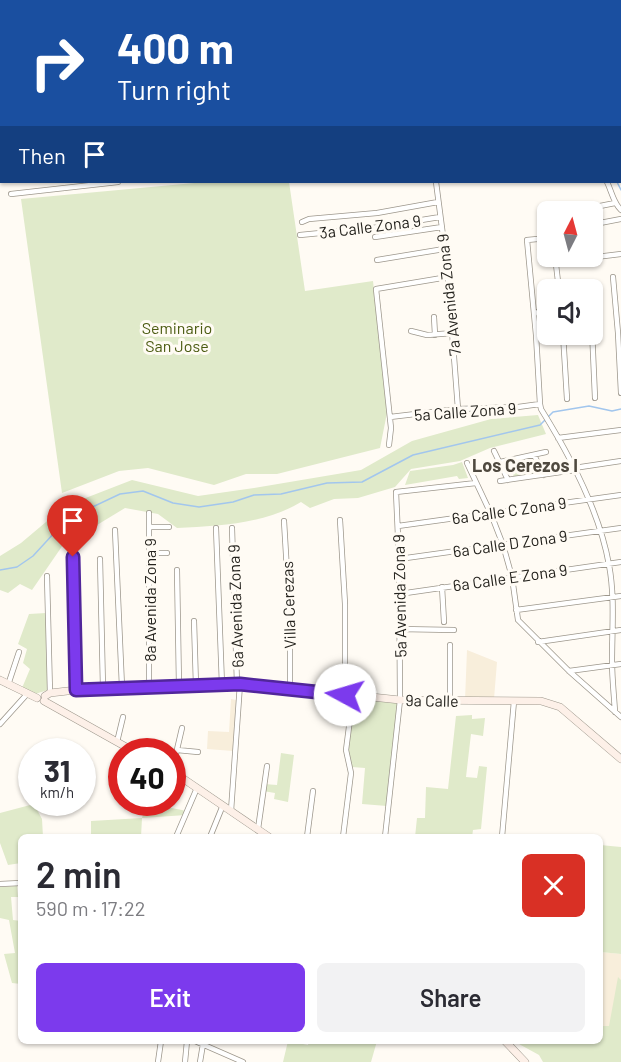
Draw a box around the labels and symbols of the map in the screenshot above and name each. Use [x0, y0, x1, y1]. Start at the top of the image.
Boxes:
north arrow [537, 201, 603, 267]
street label: 3a Calle Zona 9 [318, 210, 422, 242]
street label: 7a Avenida Zona 9 [432, 233, 464, 357]
park label: Seminario San Jose [142, 318, 212, 355]
street label: 5a Calle Zona 9 [413, 398, 517, 424]
district label: Los Cerezos I [472, 454, 578, 476]
street label: 6a Calle C Zona 9 [451, 493, 567, 527]
pin [47, 495, 98, 557]
street label: 6a Calle D Zona 9 [452, 526, 568, 560]
street label: 5a Avenida Zona 9 [388, 534, 410, 658]
street label: 8a Avenida Zona 9 [140, 538, 159, 662]
street label: 6a Avenida Zona 9 [223, 544, 247, 668]
street label: 6a Calle E Zona 9 [452, 560, 568, 594]
street label: Villa Cerezas [277, 561, 299, 649]
position arrow [313, 663, 377, 727]
street label: 9a Calle [405, 690, 459, 710]
speed limit sign: 40 [108, 738, 186, 816]

